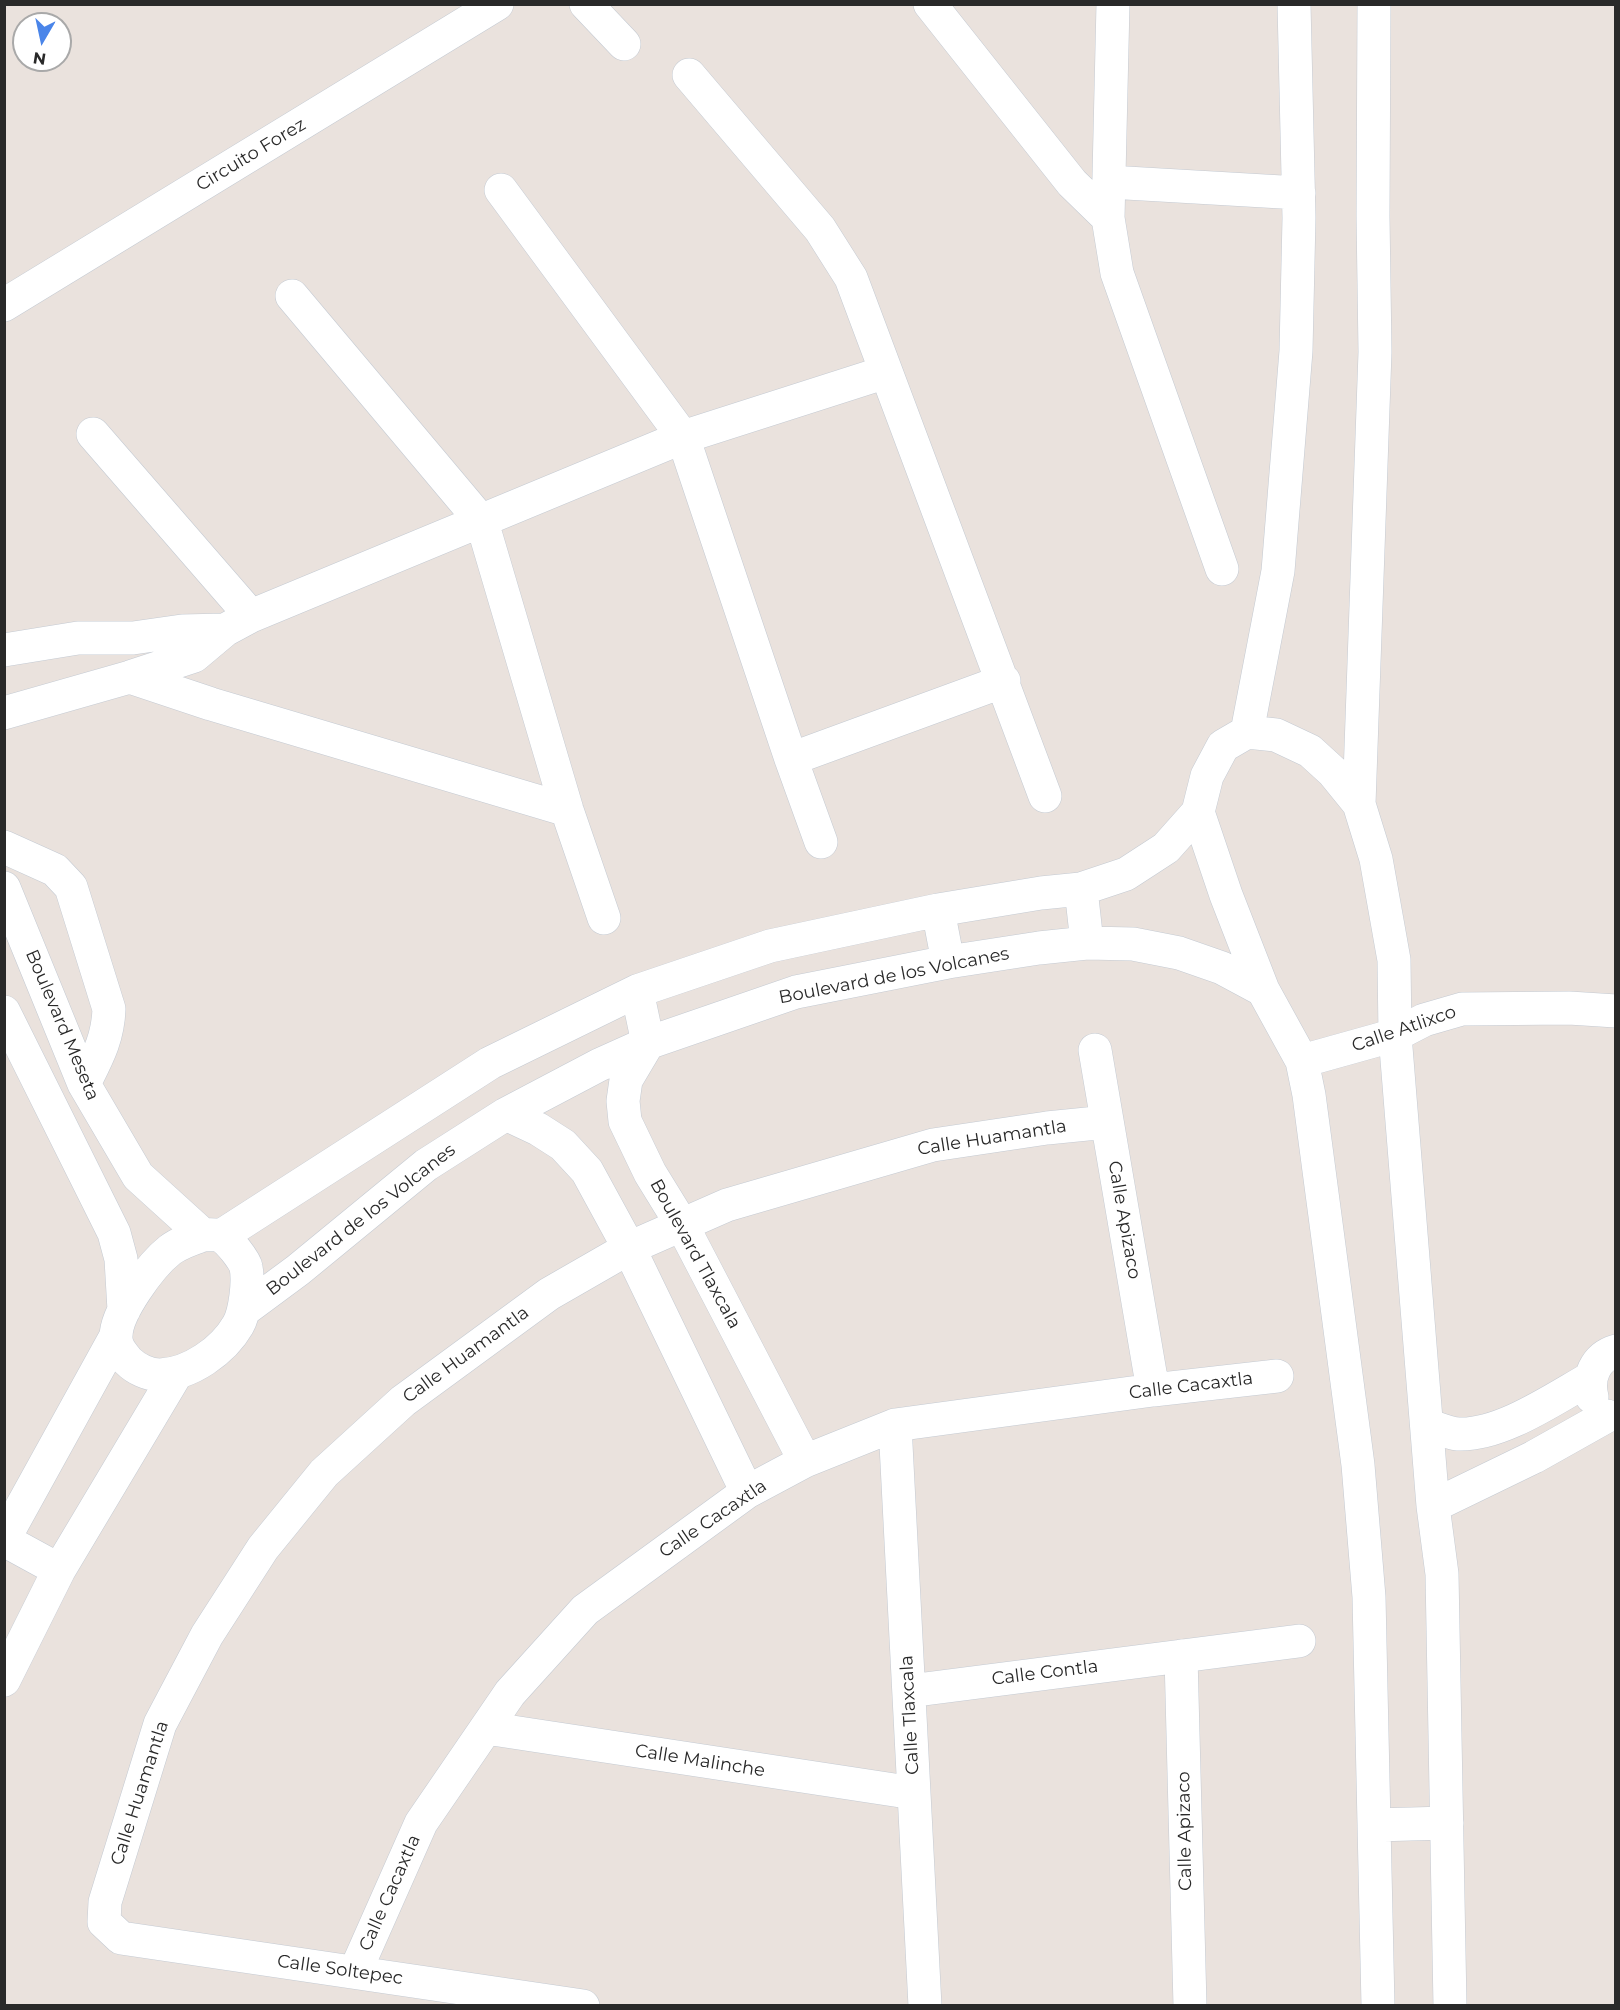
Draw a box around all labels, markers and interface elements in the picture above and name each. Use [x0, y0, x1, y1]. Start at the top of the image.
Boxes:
north arrow [12, 12, 72, 72]
text: N [32, 48, 47, 69]
street label: Circuito Forez [192, 114, 310, 196]
street label: Boulevard de los Volcanes [777, 943, 1011, 1009]
street label: Boulevard Meseta [20, 946, 104, 1104]
street label: Calle Atlixco [1349, 1001, 1459, 1057]
street label: Calle Huamantla [916, 1116, 1068, 1160]
street label: Boulevard de los Volcanes [262, 1139, 460, 1301]
street label: Calle Apizaco [1103, 1159, 1145, 1281]
street label: Boulevard Tlaxcala [645, 1175, 745, 1333]
street label: Calle Huamantla [399, 1302, 533, 1408]
street label: Calle Cacaxtla [1128, 1368, 1254, 1404]
street label: Calle Cacaxtla [655, 1475, 771, 1563]
street label: Calle Tlaxcala [896, 1655, 924, 1775]
street label: Calle Contla [991, 1656, 1099, 1690]
street label: Calle Huamantla [106, 1718, 174, 1868]
street label: Calle Malinche [634, 1740, 766, 1782]
street label: Calle Apizaco [1173, 1771, 1197, 1891]
street label: Calle Cacaxtla [355, 1832, 425, 1954]
street label: Calle Soltepec [276, 1950, 404, 1990]

